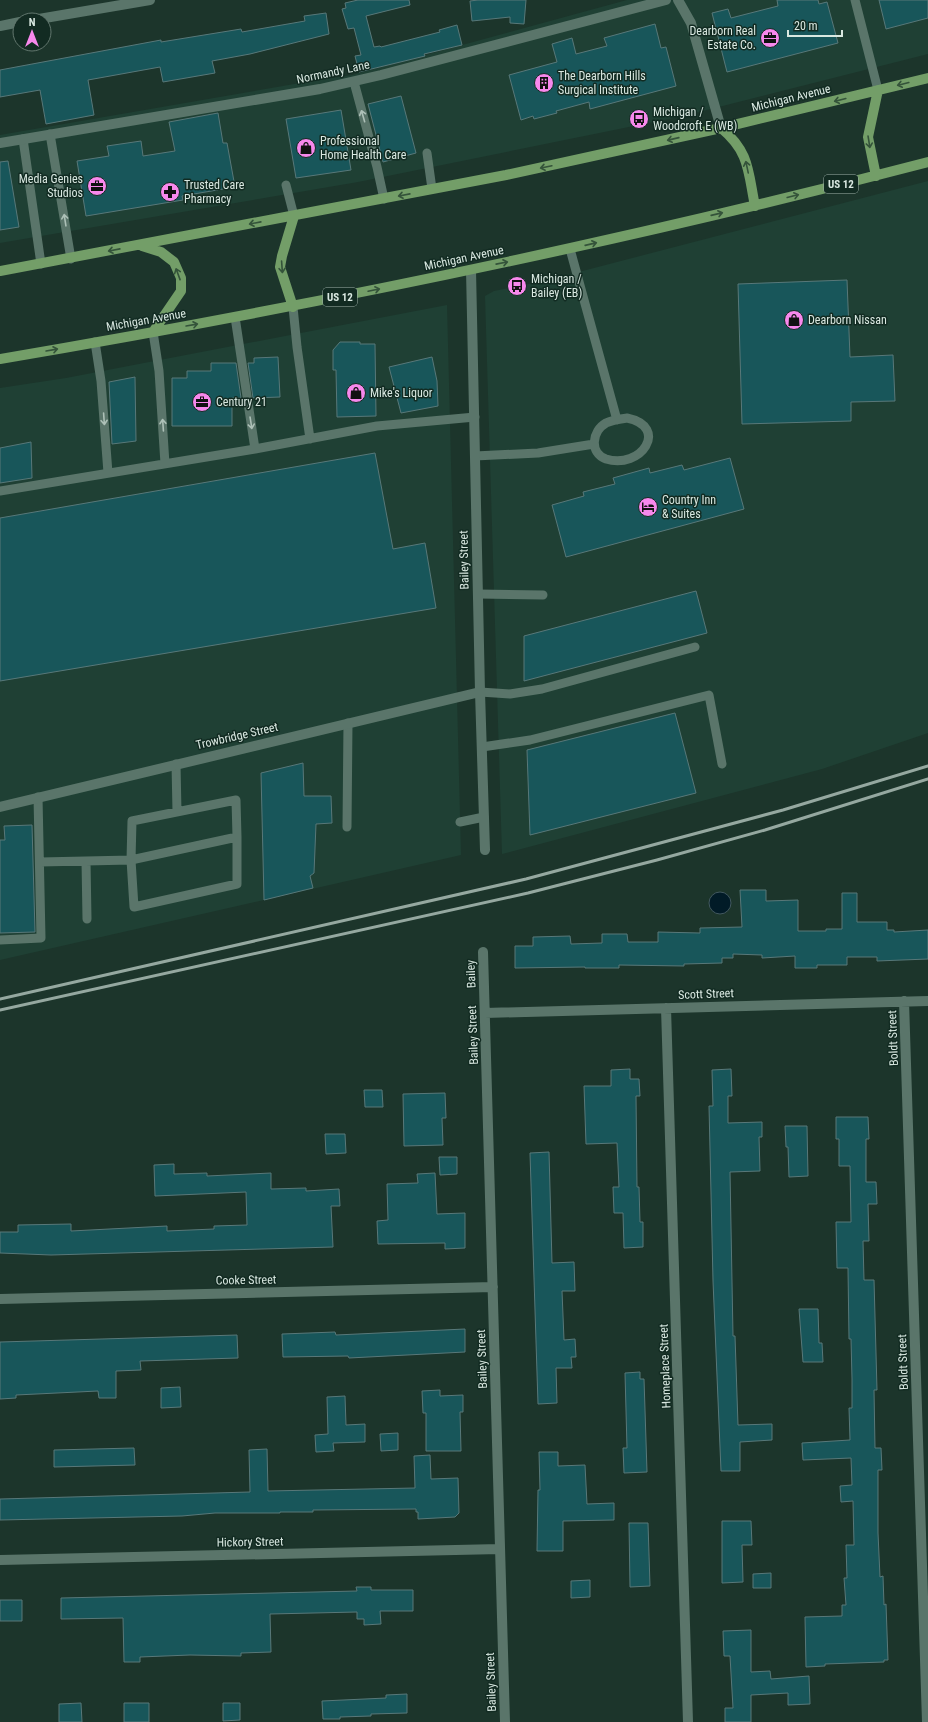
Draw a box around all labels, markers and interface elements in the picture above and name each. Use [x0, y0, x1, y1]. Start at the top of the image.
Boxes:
north arrow [12, 12, 52, 52]
scale bar [788, 12, 842, 38]
text: N [29, 16, 36, 29]
text: 20 m [794, 19, 818, 33]
place label: Dearborn Real Estate Co. [689, 24, 756, 52]
office icon: Dearborn Real Estate Co. [759, 27, 781, 49]
street label: Normandy Lane [295, 57, 371, 87]
place label: The Dearborn Hills Surgical Institute [558, 69, 646, 97]
building icon: The Dearborn Hills Surgical Institute [533, 72, 555, 94]
street label: Michigan Avenue [750, 81, 832, 115]
one-way arrow [897, 81, 910, 88]
one-way arrow [834, 96, 847, 104]
place label: Michigan / Woodcroft E (WB) [653, 105, 737, 133]
bus stop icon: Michigan / Woodcroft E (WB) [628, 108, 650, 130]
one-way arrow [359, 110, 366, 123]
place label: Professional Home Health Care [320, 134, 407, 162]
one-way arrow [865, 135, 873, 148]
one-way arrow [667, 136, 680, 144]
shop icon: Professional Home Health Care [295, 137, 317, 159]
one-way arrow [743, 161, 751, 174]
one-way arrow [540, 163, 553, 171]
place label: Media Genies Studios [19, 172, 83, 200]
office icon: Media Genies Studios [86, 175, 108, 197]
road number: US 12 [824, 175, 858, 193]
place label: Trusted Care Pharmacy [184, 178, 245, 206]
pharmacy icon: Trusted Care Pharmacy [159, 181, 181, 203]
one-way arrow [398, 191, 411, 199]
one-way arrow [786, 192, 799, 200]
one-way arrow [711, 210, 724, 218]
one-way arrow [61, 214, 69, 227]
one-way arrow [249, 220, 262, 228]
one-way arrow [584, 239, 597, 247]
street label: Michigan Avenue [423, 243, 505, 273]
one-way arrow [108, 247, 121, 255]
one-way arrow [495, 259, 508, 267]
one-way arrow [278, 260, 285, 273]
one-way arrow [174, 268, 182, 280]
place label: Michigan / Bailey (EB) [531, 272, 582, 300]
bus stop icon: Michigan / Bailey (EB) [506, 275, 528, 297]
one-way arrow [367, 286, 380, 294]
road number: US 12 [323, 288, 357, 306]
street label: Michigan Avenue [105, 306, 187, 334]
shop icon: Dearborn Nissan [783, 309, 805, 331]
place label: Dearborn Nissan [808, 313, 887, 327]
one-way arrow [185, 321, 198, 329]
one-way arrow [45, 345, 58, 353]
shop icon: Mike's Liquor [345, 382, 367, 404]
place label: Mike's Liquor [370, 386, 433, 400]
office icon: Century 21 [191, 391, 213, 413]
place label: Century 21 [216, 395, 267, 409]
one-way arrow [101, 412, 108, 425]
one-way arrow [247, 416, 255, 429]
one-way arrow [159, 419, 166, 432]
place label: Country Inn & Suites [662, 493, 716, 521]
hotel icon: Country Inn & Suites [637, 496, 659, 518]
street label: Bailey Street [456, 530, 472, 590]
street label: Trowbridge Street [195, 720, 280, 752]
street label: Bailey [464, 960, 478, 988]
street label: Scott Street [678, 986, 735, 1002]
street label: Bailey Street [465, 1005, 481, 1065]
street label: Boldt Street [885, 1009, 901, 1066]
street label: Cooke Street [216, 1272, 277, 1288]
street label: Homeplace Street [657, 1323, 673, 1409]
street label: Bailey Street [474, 1329, 490, 1389]
street label: Boldt Street [895, 1333, 911, 1390]
street label: Hickory Street [216, 1534, 284, 1550]
street label: Bailey Street [483, 1652, 499, 1712]

